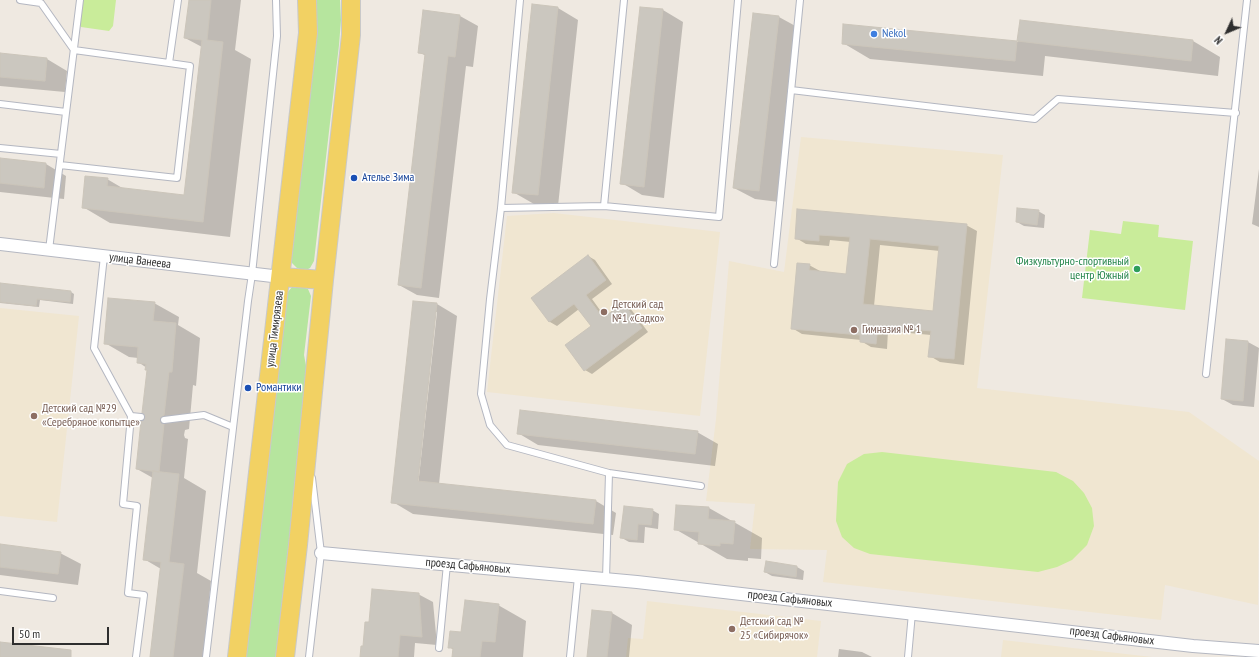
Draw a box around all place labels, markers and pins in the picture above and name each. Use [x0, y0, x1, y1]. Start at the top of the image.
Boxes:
place label: Nekol [882, 27, 906, 41]
marker: Nekol [869, 29, 879, 39]
place label: Ателье Зима [362, 171, 414, 185]
marker: Ателье Зима [349, 173, 359, 183]
place label: Физкультурно-спортивный центр Южный [1016, 255, 1129, 283]
marker: Физкультурно-спортивный центр Южный [1132, 264, 1142, 274]
place label: Детский сад №1 «Cадко» [612, 298, 664, 326]
marker: Детский сад №1 «Cадко» [599, 307, 609, 317]
place label: Гимназия № 1 [862, 323, 921, 337]
marker: Гимназия № 1 [849, 325, 859, 335]
place label: Романтики [256, 381, 302, 395]
marker: Романтики [243, 383, 253, 393]
place label: Детский сад №29 «Серебряное копытце» [42, 402, 140, 430]
marker: Детский сад №29 «Серебряное копытце» [29, 411, 39, 421]
place label: Детский сад № 25 «Сибирячок» [740, 615, 808, 643]
marker: Детский сад № 25 «Сибирячок» [727, 624, 737, 634]

